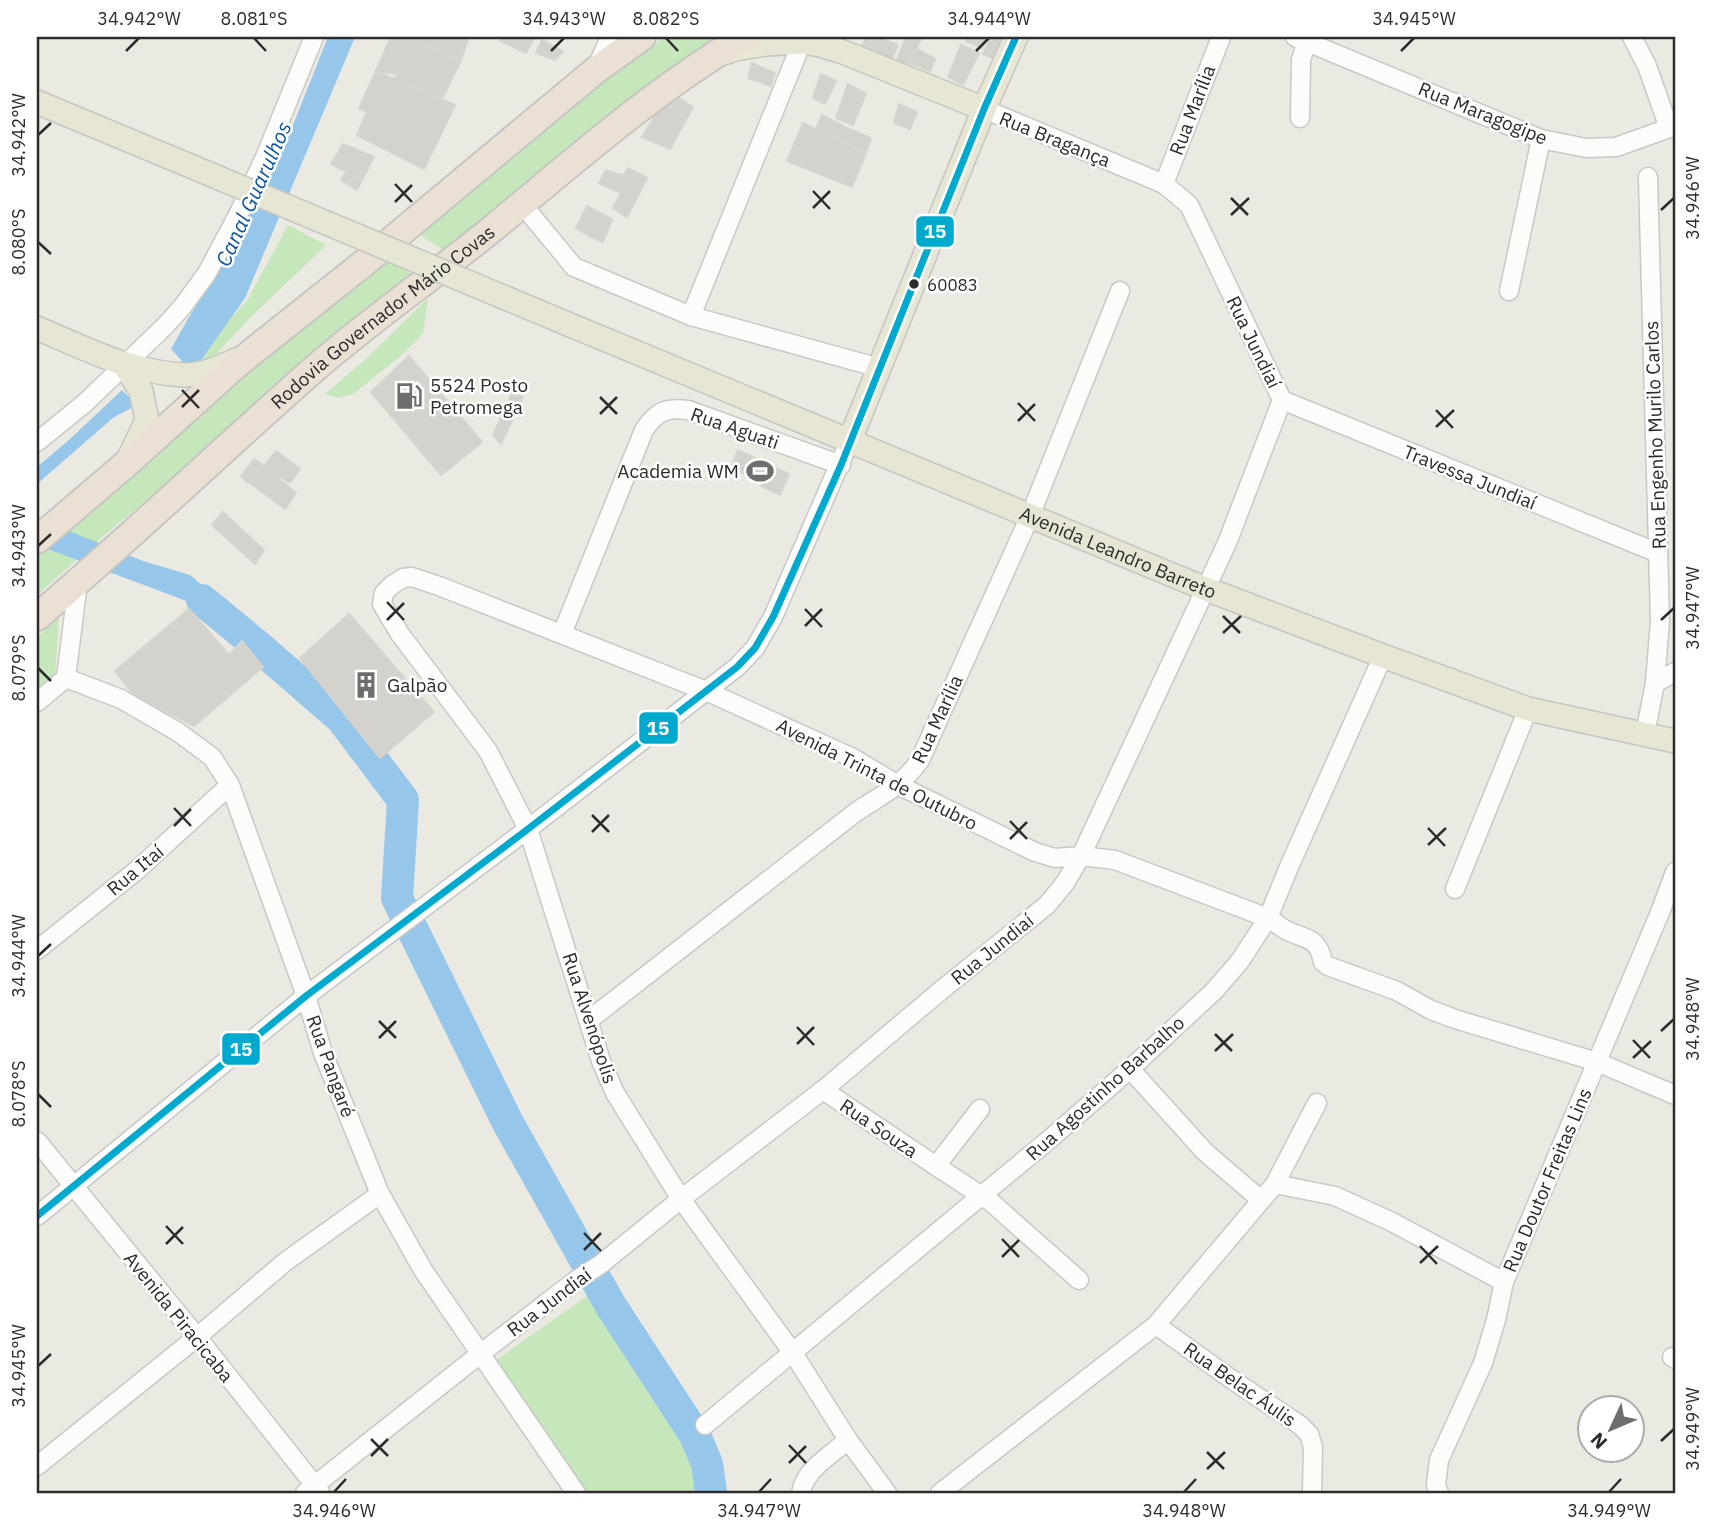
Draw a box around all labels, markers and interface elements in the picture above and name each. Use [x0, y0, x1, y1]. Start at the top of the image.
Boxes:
text: 34.942°W [97, 7, 181, 30]
text: 8.081°S [221, 7, 287, 30]
text: 34.943°W [522, 7, 606, 30]
text: 8.082°S [633, 7, 699, 30]
text: 34.944°W [947, 7, 1031, 30]
text: 34.945°W [1372, 7, 1456, 30]
street label: Rua Marília [1164, 61, 1220, 159]
street label: Rua Maragogipe [1415, 76, 1551, 150]
text: 34.942°W [7, 93, 30, 177]
street label: Rua Bragança [996, 106, 1114, 172]
water label: Canal Guarulhos [209, 117, 298, 270]
text: 34.946°W [1681, 156, 1704, 240]
text: 8.080°S [7, 209, 30, 275]
line badge: 15 [915, 215, 955, 248]
text: 15 [924, 219, 946, 243]
street label: Rodovia Governador Mário Covas [266, 220, 500, 414]
place label: 60083 [927, 274, 978, 296]
marker: 60083 [907, 277, 921, 291]
street label: Rua Jundiaí [1221, 292, 1287, 392]
street label: Rua Engenho Murilo Carlos [1639, 320, 1671, 550]
place label: 5524 Posto Petromega [430, 373, 528, 419]
fuel station icon: 5524 Posto Petromega [394, 381, 424, 411]
street label: Rua Aguati [688, 402, 782, 454]
street label: Travessa Jundiaí [1400, 439, 1540, 515]
sports icon: Academia WM [745, 456, 775, 486]
place label: Academia WM [617, 459, 739, 483]
street label: Avenida Leandro Barreto [1016, 501, 1220, 604]
text: 34.943°W [7, 504, 30, 588]
text: 34.947°W [1681, 566, 1704, 650]
text: 8.079°S [7, 635, 30, 701]
building icon: Galpão [351, 670, 381, 700]
street label: Rua Marília [906, 671, 968, 767]
place label: Galpão [387, 673, 447, 697]
line badge: 15 [638, 711, 679, 745]
street label: Avenida Trinta de Outubro [772, 713, 982, 835]
text: 15 [647, 716, 669, 740]
street label: Rua Itaí [102, 839, 168, 901]
street label: Rua Jundiaí [946, 908, 1038, 990]
text: 34.944°W [7, 914, 30, 998]
street label: Rua Alvenópolis [557, 949, 623, 1087]
text: 34.948°W [1681, 977, 1704, 1061]
street label: Rua Pangaré [301, 1011, 361, 1121]
street label: Rua Agostinho Barbalho [1021, 1011, 1189, 1165]
line badge: 15 [221, 1032, 261, 1066]
text: 15 [230, 1037, 252, 1061]
text: 8.078°S [7, 1061, 30, 1127]
street label: Rua Doutor Freitas Lins [1497, 1084, 1597, 1276]
street label: Rua Souza [835, 1093, 923, 1163]
street label: Avenida Piracicaba [119, 1247, 239, 1387]
street label: Rua Jundiaí [502, 1262, 596, 1342]
text: 34.945°W [7, 1324, 30, 1408]
street label: Rua Belac Áulis [1179, 1336, 1301, 1432]
text: 34.949°W [1681, 1387, 1704, 1471]
north arrow [1576, 1394, 1646, 1464]
text: N [1585, 1428, 1612, 1454]
text: 34.946°W [292, 1499, 376, 1522]
text: 34.947°W [717, 1499, 801, 1522]
text: 34.948°W [1142, 1499, 1226, 1522]
text: 34.949°W [1567, 1499, 1651, 1522]

